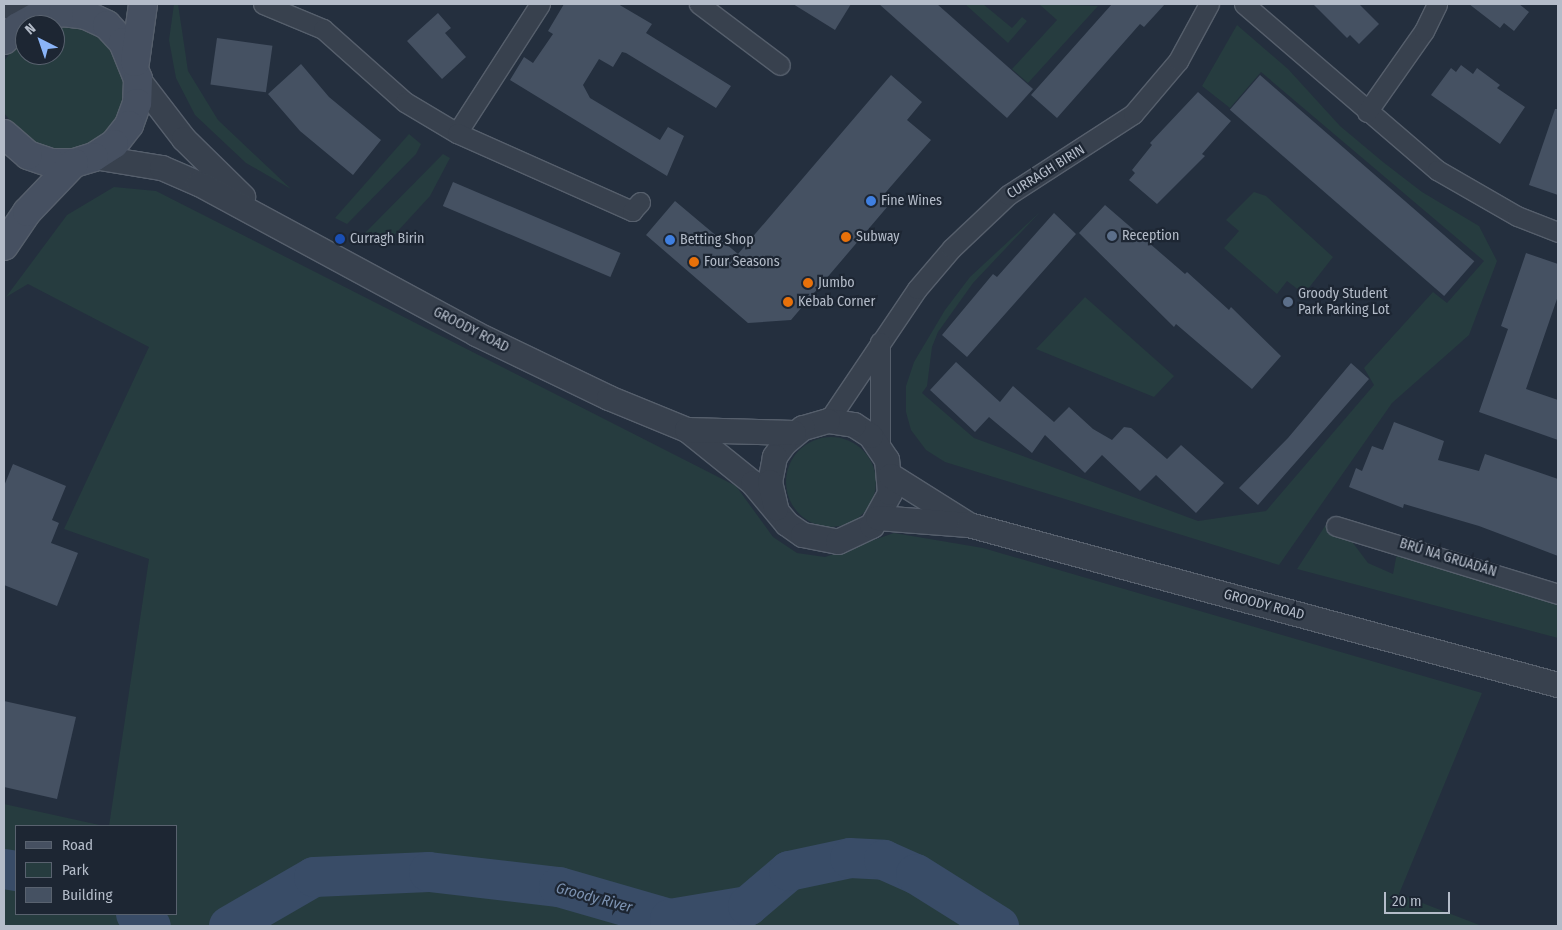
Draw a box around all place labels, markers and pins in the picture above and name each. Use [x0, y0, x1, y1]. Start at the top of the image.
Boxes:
place label: Fine Wines [881, 193, 942, 209]
marker: Fine Wines [865, 195, 877, 207]
place label: Reception [1122, 228, 1179, 244]
place label: Subway [856, 229, 900, 245]
marker: Reception [1106, 230, 1118, 242]
place label: Curragh Birin [350, 231, 424, 247]
marker: Subway [840, 231, 852, 243]
place label: Betting Shop [680, 232, 754, 248]
marker: Curragh Birin [334, 233, 346, 245]
marker: Betting Shop [664, 234, 676, 246]
place label: Four Seasons [704, 254, 780, 270]
marker: Four Seasons [688, 256, 700, 268]
place label: Jumbo [818, 275, 855, 291]
marker: Jumbo [802, 277, 814, 289]
place label: Groody Student Park Parking Lot [1298, 286, 1390, 318]
place label: Kebab Corner [798, 294, 875, 310]
marker: Kebab Corner [782, 296, 794, 308]
marker: Groody Student Park Parking Lot [1282, 296, 1294, 308]

